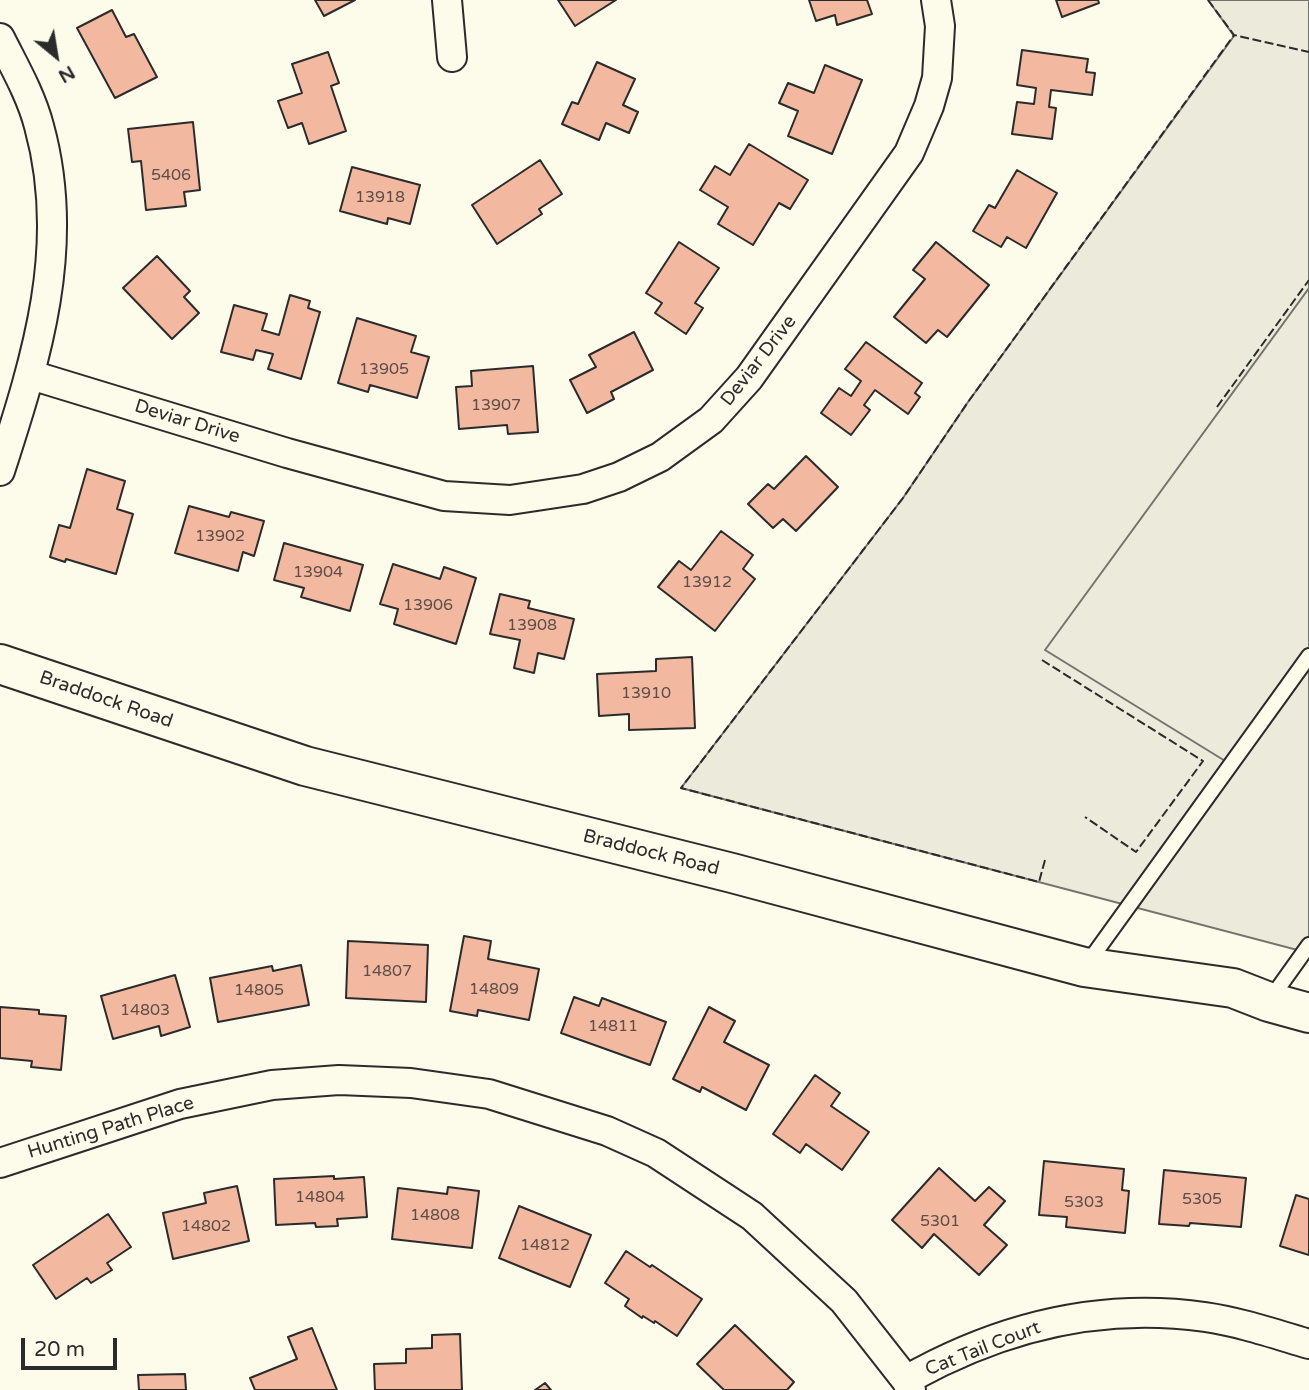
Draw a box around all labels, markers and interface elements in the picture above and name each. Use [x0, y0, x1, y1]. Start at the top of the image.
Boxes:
north arrow [21, 21, 91, 91]
text: N [54, 61, 79, 88]
house number: 5406 [151, 166, 191, 186]
house number: 13918 [355, 188, 405, 208]
street label: Deviar Drive [716, 311, 802, 411]
house number: 13905 [359, 360, 409, 380]
street label: Deviar Drive [132, 395, 242, 449]
house number: 13907 [471, 396, 521, 416]
house number: 13902 [195, 527, 245, 547]
house number: 13904 [293, 563, 343, 583]
house number: 13912 [682, 573, 732, 593]
house number: 13906 [403, 596, 453, 616]
house number: 13908 [507, 616, 557, 636]
street label: Braddock Road [36, 666, 176, 734]
house number: 13910 [621, 684, 671, 704]
street label: Braddock Road [580, 825, 722, 881]
house number: 14807 [362, 962, 412, 982]
house number: 14809 [469, 980, 519, 1000]
house number: 14805 [234, 981, 284, 1001]
house number: 14803 [120, 1001, 170, 1021]
house number: 14811 [588, 1017, 638, 1037]
street label: Hunting Path Place [25, 1092, 197, 1164]
house number: 14804 [295, 1188, 345, 1208]
house number: 5305 [1182, 1190, 1222, 1210]
house number: 5303 [1064, 1193, 1104, 1213]
house number: 14808 [410, 1206, 460, 1226]
house number: 5301 [920, 1212, 960, 1232]
house number: 14802 [181, 1217, 231, 1237]
house number: 14812 [520, 1236, 570, 1256]
street label: Cat Tail Court [922, 1317, 1044, 1381]
scale bar [24, 1324, 121, 1368]
text: 20 m [34, 1337, 85, 1362]

